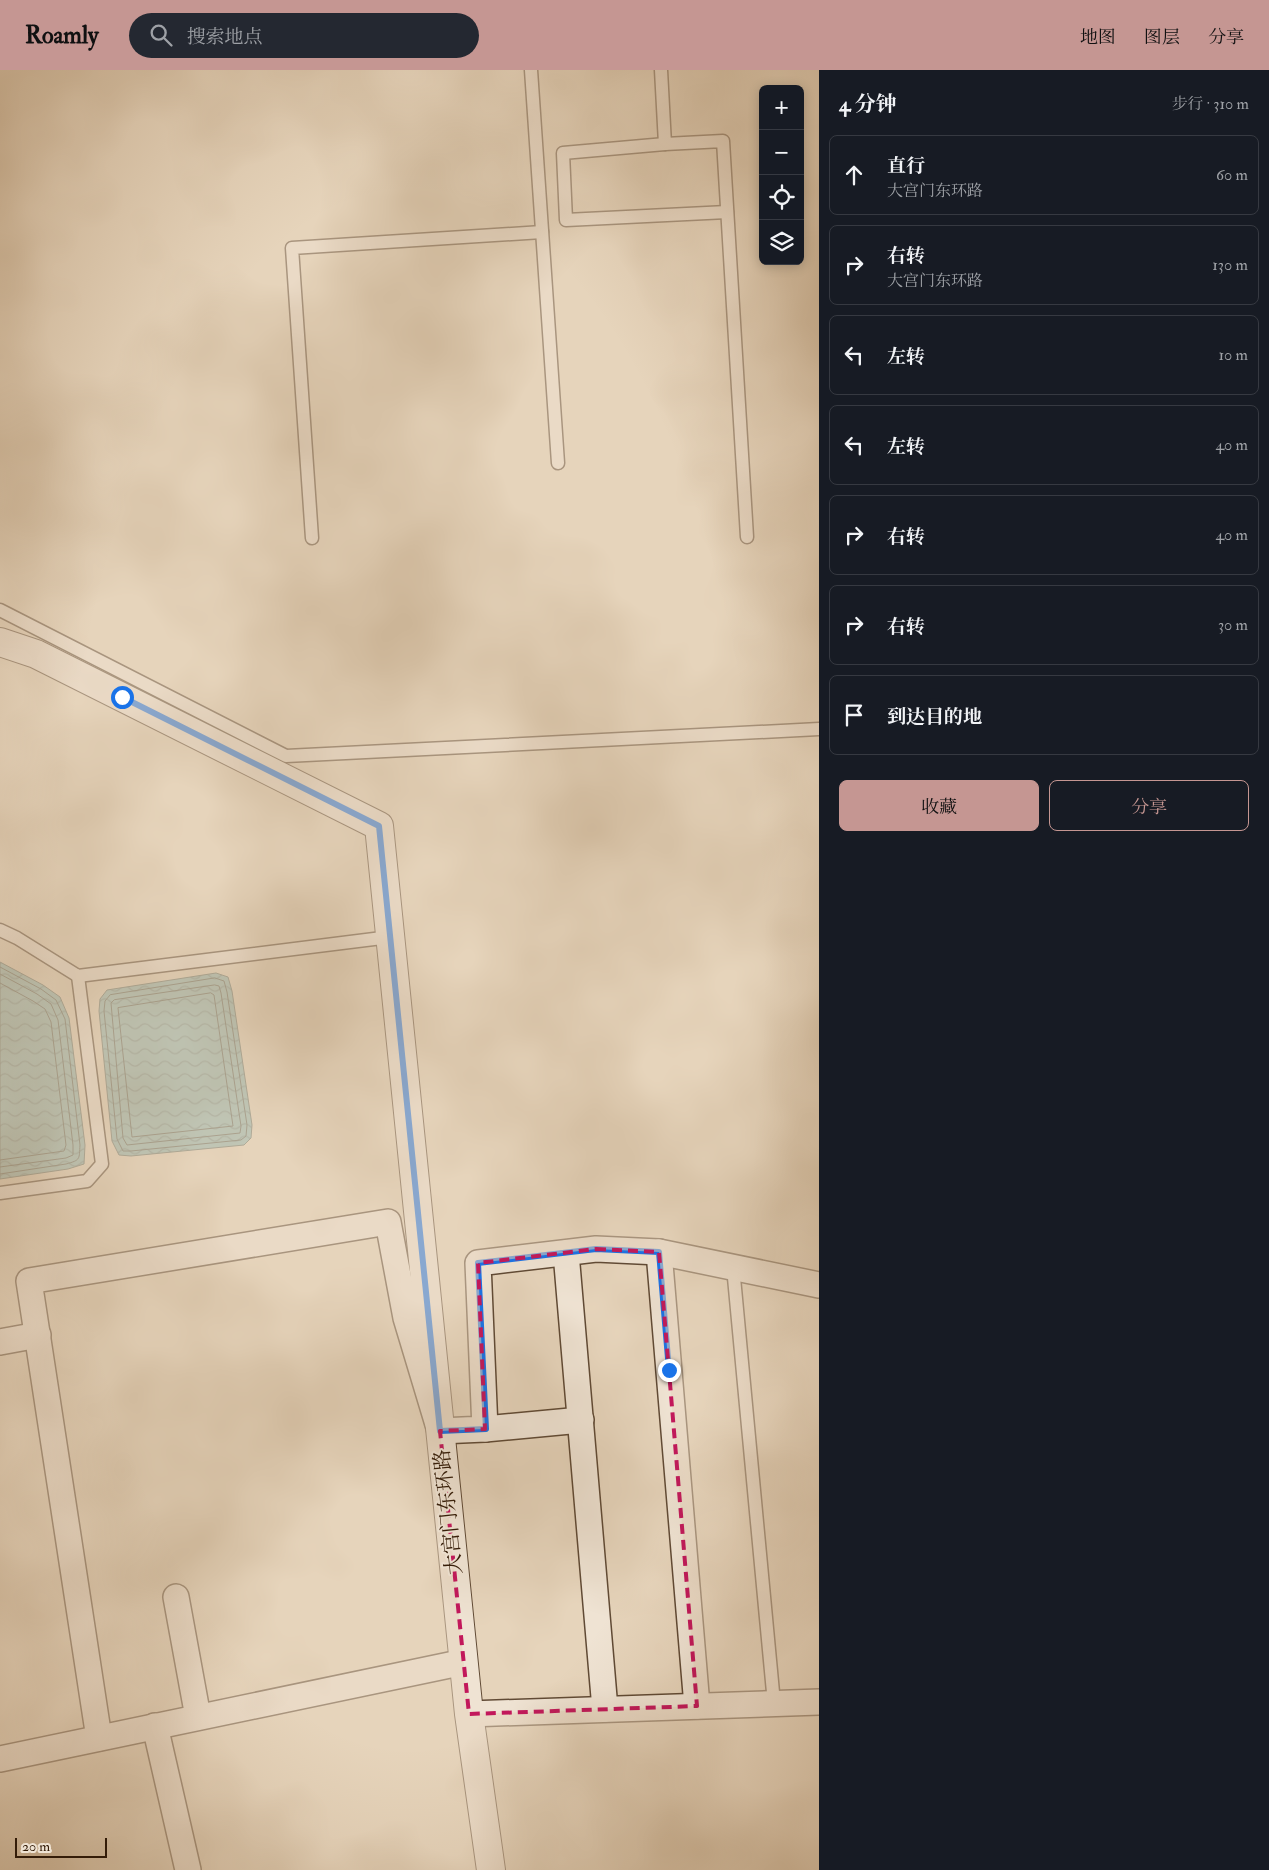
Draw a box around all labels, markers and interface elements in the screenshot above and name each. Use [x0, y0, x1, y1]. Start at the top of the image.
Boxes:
search box [129, 13, 479, 58]
text: Roamly [25, 20, 99, 51]
icon: search [147, 21, 175, 49]
text: 搜索地点 [187, 25, 263, 49]
text: 地图 [1080, 26, 1116, 49]
text: 图层 [1144, 26, 1180, 49]
text: 分享 [1208, 26, 1244, 49]
map controls [759, 85, 804, 265]
button: + [759, 85, 804, 130]
text: 4 分钟 [839, 91, 897, 118]
text: 步行 · 310 m [1171, 94, 1249, 114]
button: − [759, 130, 804, 175]
text: 直行 [887, 154, 925, 178]
icon: ahead [840, 161, 868, 189]
text: 60 m [1216, 165, 1248, 185]
button: locate [759, 175, 804, 220]
text: 大宫门东环路 [887, 181, 983, 201]
button: layers [759, 220, 804, 265]
text: 右转 [887, 244, 925, 268]
icon: right [840, 251, 868, 279]
text: 130 m [1212, 255, 1248, 275]
text: 大宫门东环路 [887, 271, 983, 291]
icon: left [840, 341, 868, 369]
text: 左转 [887, 345, 925, 369]
text: 10 m [1218, 345, 1248, 365]
icon: left [840, 431, 868, 459]
text: 左转 [887, 435, 925, 459]
text: 40 m [1215, 435, 1248, 455]
icon: right [840, 521, 868, 549]
text: 右转 [887, 525, 925, 549]
text: 40 m [1215, 525, 1248, 545]
icon: right [840, 611, 868, 639]
text: 右转 [887, 615, 925, 639]
text: 30 m [1218, 615, 1248, 635]
route start [111, 686, 134, 709]
icon: arrive [840, 701, 868, 729]
text: 到达目的地 [887, 705, 982, 729]
button: 收藏 [839, 780, 1039, 831]
button: 分享 [1049, 780, 1249, 831]
route end [658, 1359, 681, 1382]
street label: 大宫门东环路 [428, 1448, 469, 1576]
scale bar [15, 1835, 108, 1858]
text: 20 m [22, 1838, 50, 1855]

